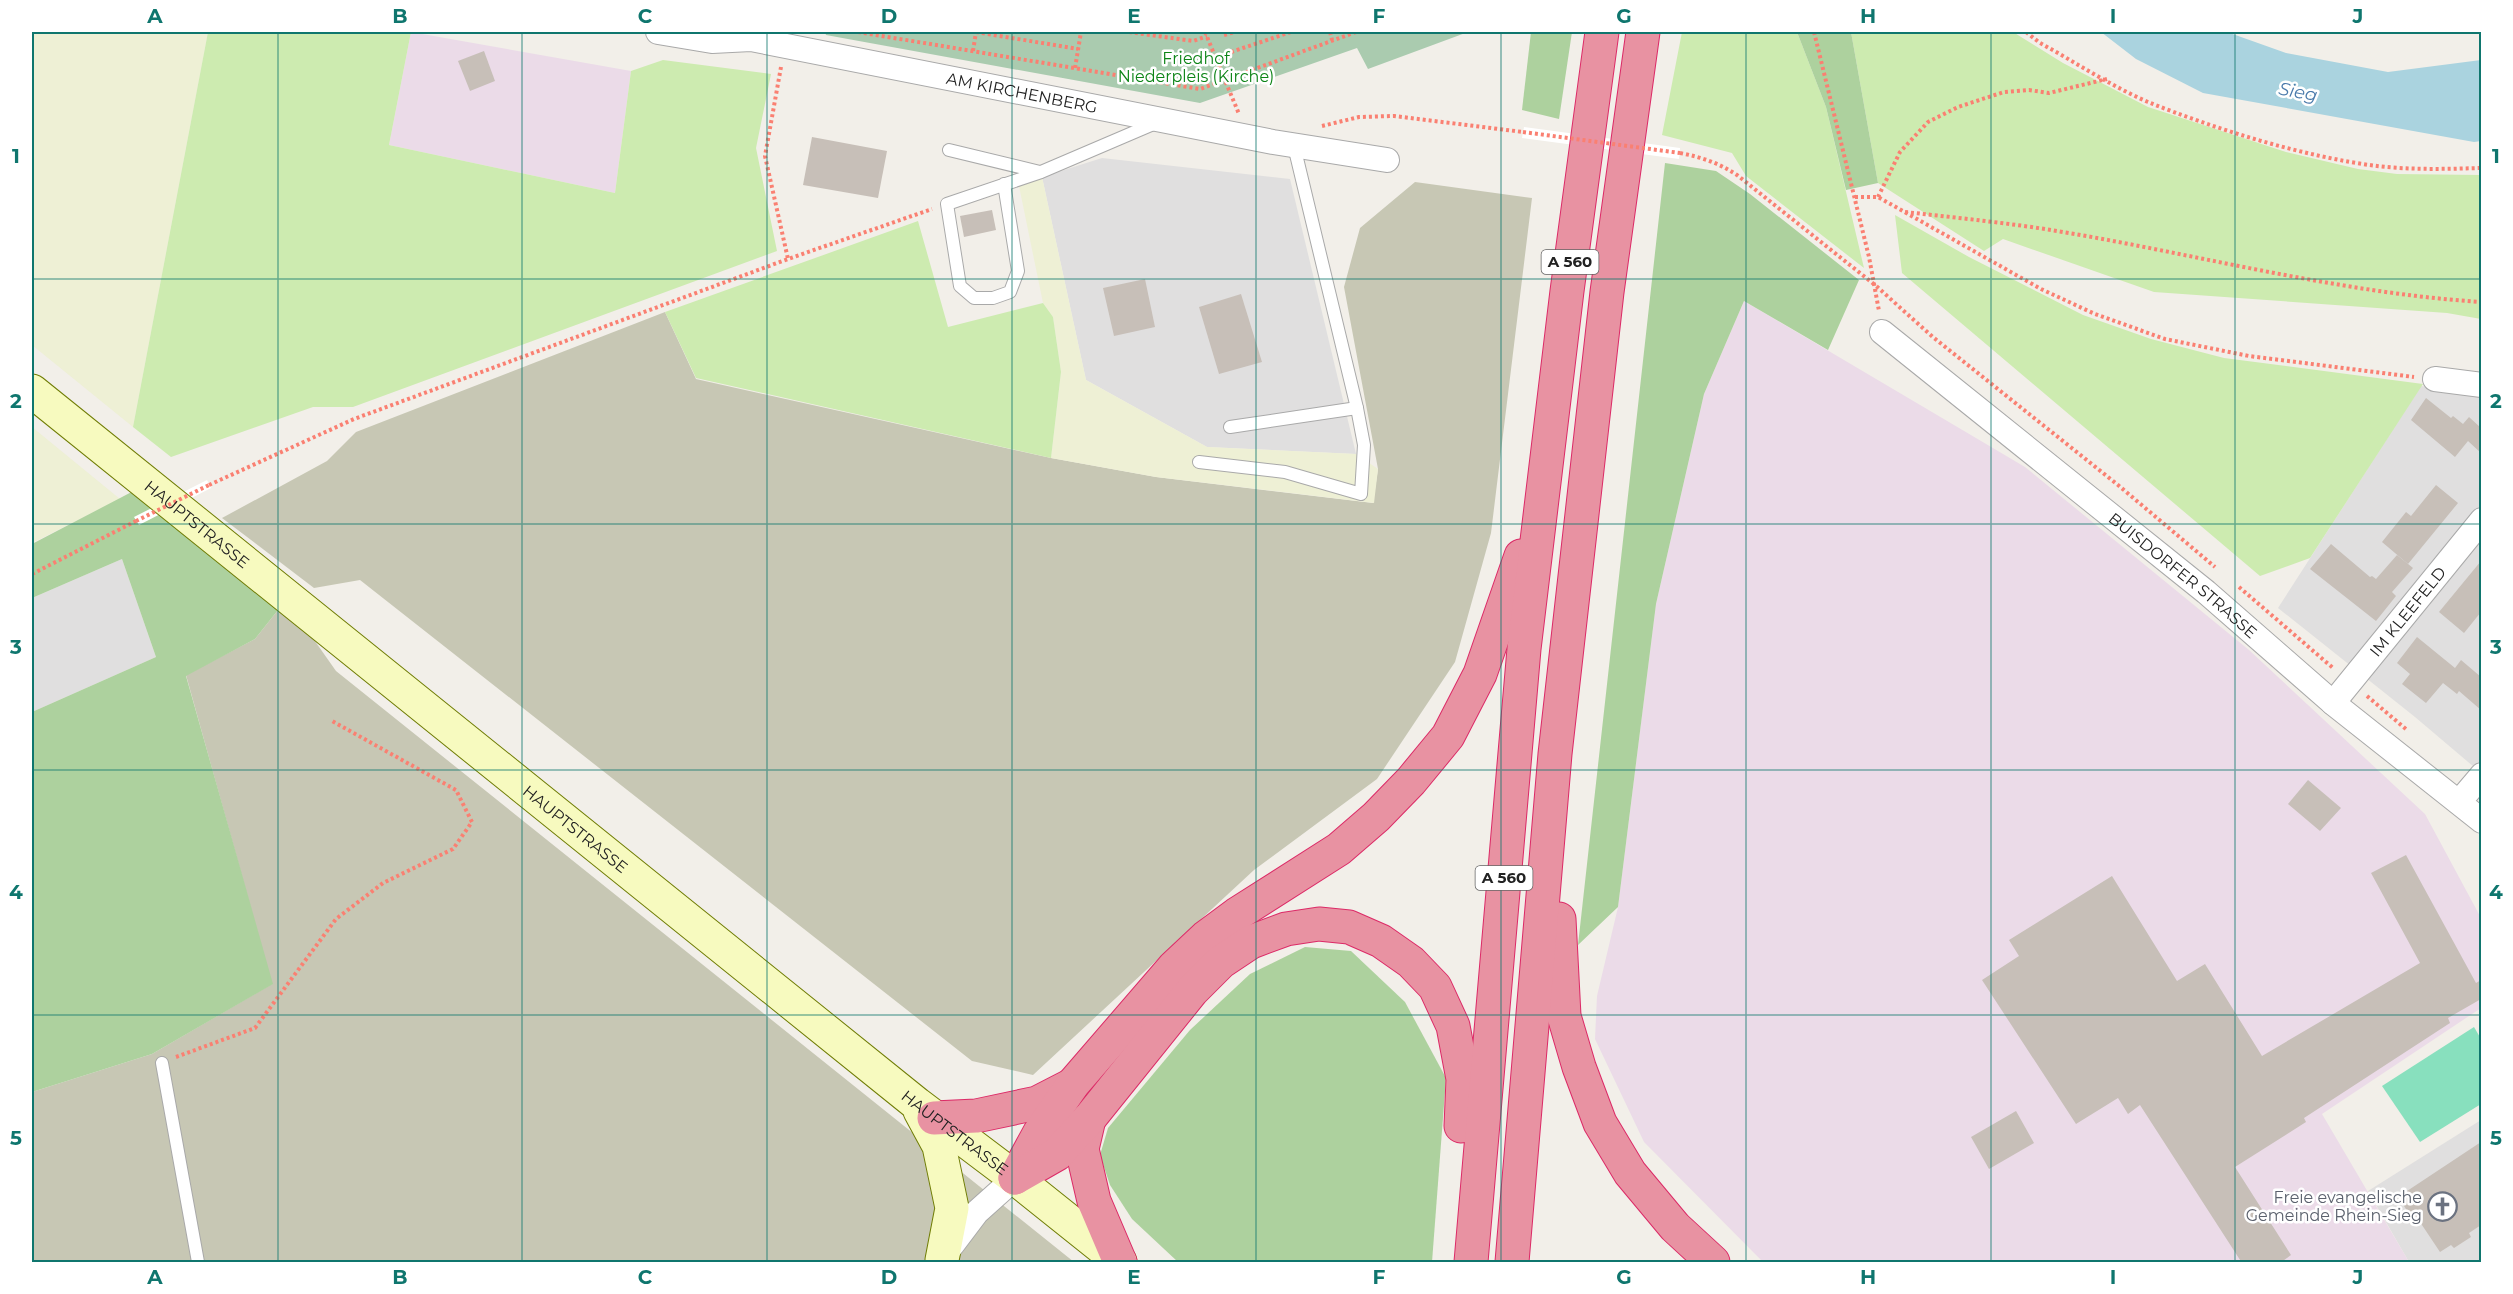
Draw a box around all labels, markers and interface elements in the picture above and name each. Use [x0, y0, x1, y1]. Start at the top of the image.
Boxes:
text: A [146, 4, 163, 28]
text: B [392, 4, 408, 28]
text: C [638, 4, 653, 28]
text: D [881, 4, 897, 28]
text: E [1127, 4, 1141, 28]
text: F [1373, 4, 1386, 28]
text: G [1616, 4, 1632, 28]
text: H [1860, 4, 1876, 28]
text: I [2110, 4, 2116, 28]
text: J [2352, 4, 2363, 28]
park label: Friedhof Niederpleis (Kirche) [1118, 49, 1274, 86]
street label: AM KIRCHENBERG [945, 69, 1099, 117]
water label: Sieg [2277, 77, 2319, 107]
text: 1 [12, 144, 20, 168]
text: 1 [2492, 144, 2500, 168]
road number: A 560 [1542, 250, 1598, 274]
text: 2 [10, 389, 22, 413]
text: 2 [2490, 389, 2502, 413]
street label: HAUPTSTRASSE [141, 476, 253, 572]
street label: BUISDORFER STRASSE [2105, 509, 2261, 642]
street label: IM KLEEFELD [2366, 563, 2450, 661]
text: 3 [9, 635, 22, 659]
text: 3 [2489, 635, 2502, 659]
street label: HAUPTSTRASSE [519, 781, 631, 877]
road number: A 560 [1476, 866, 1532, 890]
text: 4 [9, 880, 23, 904]
text: 4 [2489, 880, 2503, 904]
street label: HAUPTSTRASSE [897, 1086, 1012, 1180]
text: 5 [10, 1126, 22, 1150]
text: 5 [2490, 1126, 2502, 1150]
place label: Freie evangelische Gemeinde Rhein-Sieg [2246, 1188, 2422, 1225]
church icon: Freie evangelische Gemeinde Rhein-Sieg [2427, 1190, 2459, 1222]
text: A [146, 1265, 163, 1289]
text: B [392, 1265, 408, 1289]
text: C [638, 1265, 653, 1289]
text: D [881, 1265, 897, 1289]
text: E [1127, 1265, 1141, 1289]
text: F [1373, 1265, 1386, 1289]
text: G [1616, 1265, 1632, 1289]
text: H [1860, 1265, 1876, 1289]
text: I [2110, 1265, 2116, 1289]
text: J [2352, 1265, 2363, 1289]

